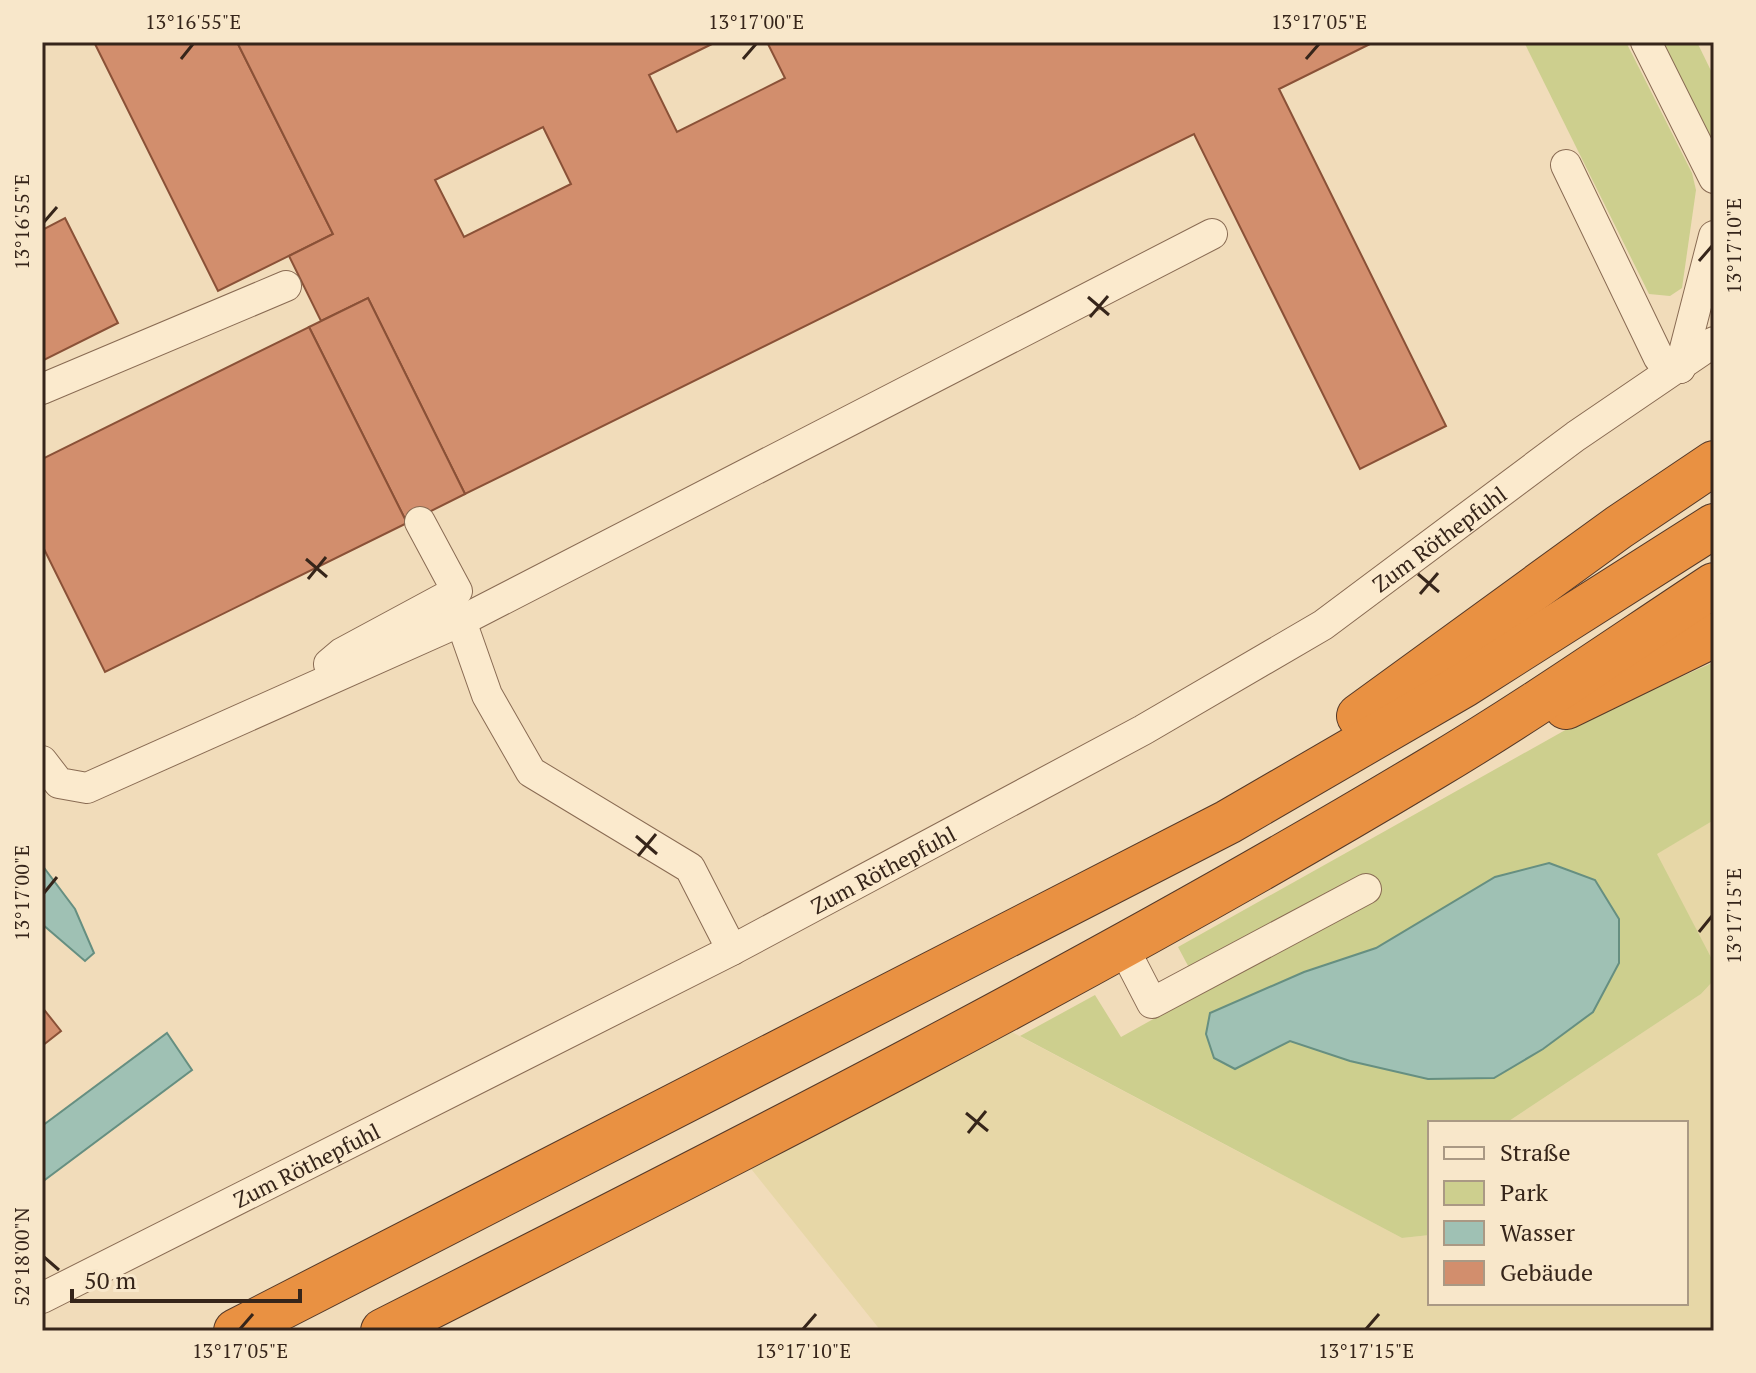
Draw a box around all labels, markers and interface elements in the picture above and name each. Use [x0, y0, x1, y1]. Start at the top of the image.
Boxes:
text: 13°16'55"E [145, 8, 241, 35]
text: 13°17'00"E [708, 8, 804, 35]
text: 13°17'05"E [1271, 8, 1367, 35]
text: 13°16'55"E [8, 174, 35, 270]
text: 13°17'10"E [1720, 198, 1747, 294]
street label: Zum Röthepfuhl [1366, 479, 1512, 598]
street label: Zum Röthepfuhl [805, 819, 960, 920]
text: 13°17'00"E [8, 845, 35, 941]
text: 13°17'15"E [1720, 868, 1747, 964]
street label: Zum Röthepfuhl [228, 1116, 384, 1214]
legend [1428, 1121, 1688, 1305]
text: Straße [1500, 1136, 1571, 1168]
text: Park [1500, 1176, 1549, 1208]
text: 52°18'00"N [8, 1207, 35, 1307]
text: Wasser [1500, 1216, 1576, 1248]
scale bar [72, 1253, 300, 1303]
text: Gebäude [1500, 1256, 1593, 1288]
text: 50 m [84, 1264, 136, 1296]
text: 13°17'05"E [192, 1337, 288, 1364]
text: 13°17'10"E [755, 1337, 851, 1364]
text: 13°17'15"E [1318, 1337, 1414, 1364]

